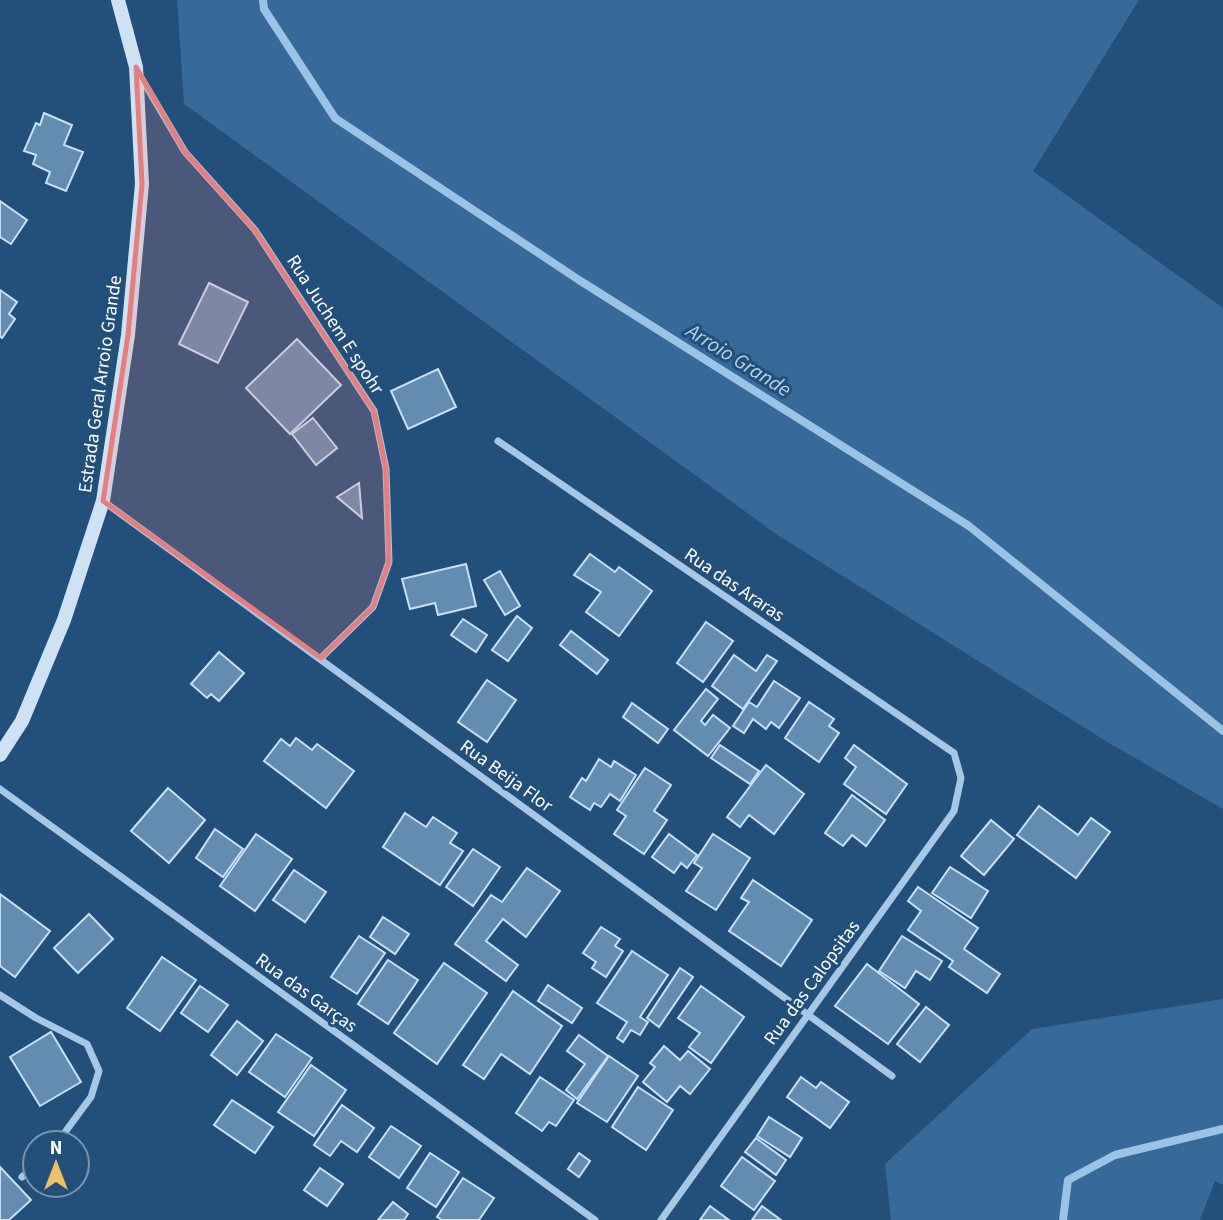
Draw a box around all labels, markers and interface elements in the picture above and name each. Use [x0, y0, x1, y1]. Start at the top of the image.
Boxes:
street label: Rua Juchem E spohr [279, 250, 390, 400]
street label: Estrada Geral Arroio Grande [72, 274, 129, 495]
water label: Arroio Grande [679, 315, 797, 404]
street label: Rua das Araras [678, 542, 790, 629]
street label: Rua Beija Flor [454, 733, 558, 819]
street label: Rua das Calopsitas [758, 915, 867, 1051]
street label: Rua das Garças [250, 947, 363, 1039]
north arrow [21, 1129, 91, 1199]
text: N [50, 1135, 62, 1162]

